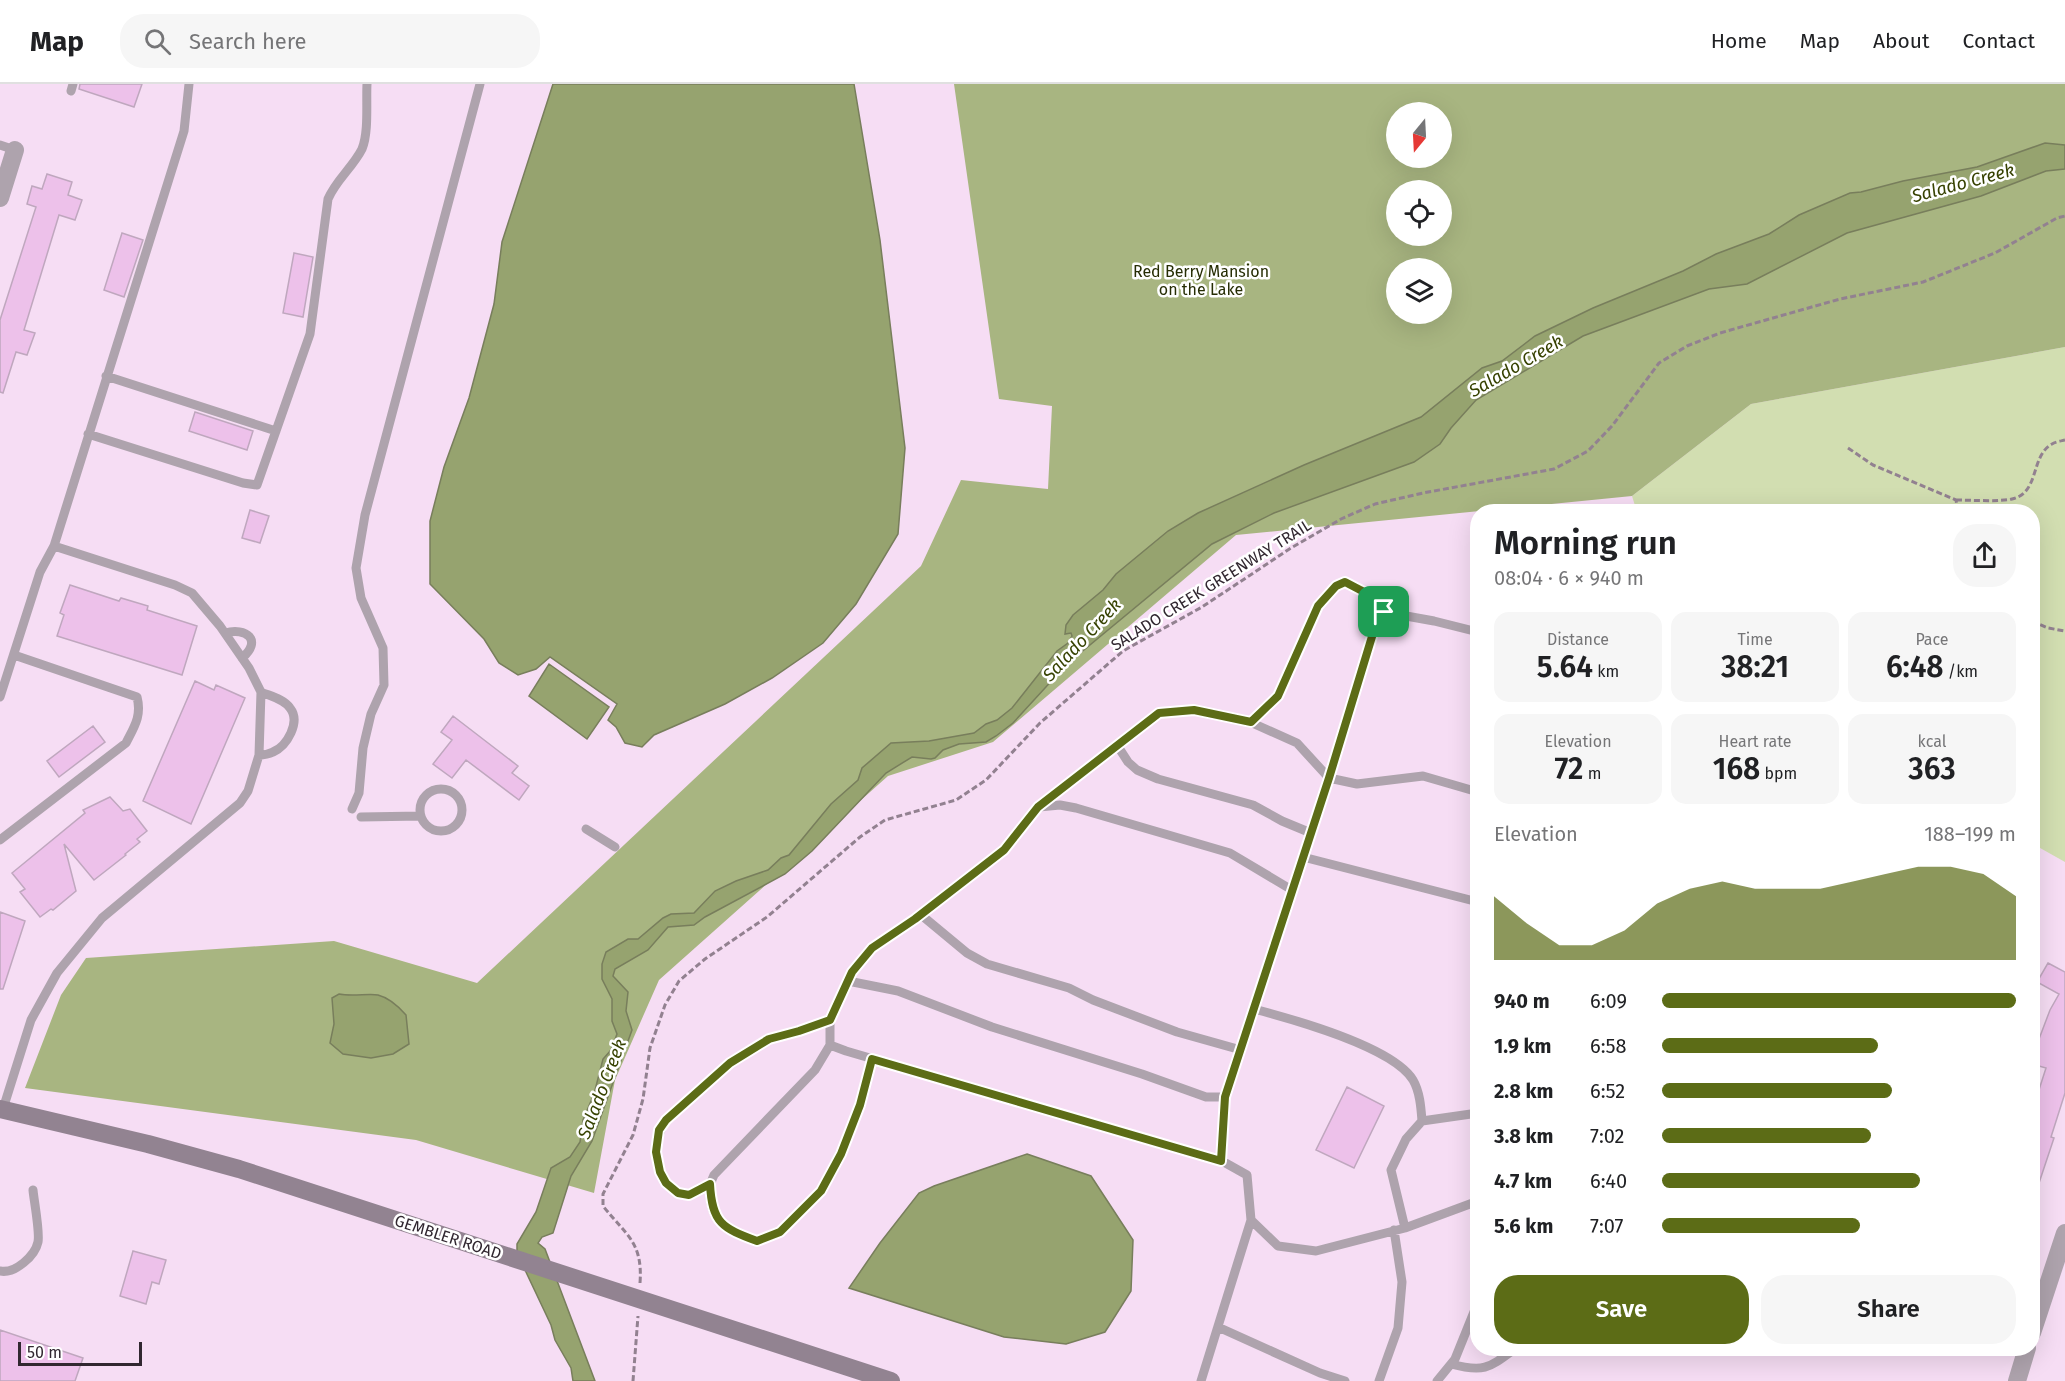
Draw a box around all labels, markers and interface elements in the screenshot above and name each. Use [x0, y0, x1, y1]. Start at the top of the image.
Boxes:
search box [120, 14, 540, 68]
text: Map [30, 25, 84, 58]
icon: search [141, 25, 174, 58]
text: Search here [189, 28, 307, 55]
text: Home [1711, 28, 1767, 54]
text: Map [1800, 28, 1840, 54]
text: About [1873, 28, 1930, 54]
text: Contact [1963, 28, 2035, 54]
north arrow [1386, 102, 1452, 168]
map controls [1386, 102, 1452, 324]
water label: Salado Creek [1908, 159, 2017, 208]
button: locate [1386, 180, 1452, 246]
button: layers [1386, 258, 1452, 324]
park label: Red Berry Mansion on the Lake [1133, 262, 1269, 299]
water label: Salado Creek [1464, 330, 1567, 402]
street label: SALADO CREEK GREENWAY TRAIL [1107, 515, 1315, 655]
text: Morning run [1494, 523, 1677, 563]
button: share [1953, 524, 2016, 587]
text: 08:04 · 6 × 940 m [1494, 566, 1644, 590]
pin [1358, 586, 1409, 637]
water label: Salado Creek [1037, 594, 1126, 687]
icon: arrive [1367, 595, 1400, 628]
text: Distance [1547, 630, 1609, 649]
text: Time [1737, 630, 1773, 649]
text: Pace [1915, 630, 1949, 649]
text: 5.64 [1537, 649, 1593, 685]
text: 38:21 [1721, 649, 1789, 685]
text: 6:48 [1886, 649, 1944, 685]
text: km [1593, 662, 1619, 681]
text: /km [1944, 662, 1978, 681]
text: Elevation [1544, 732, 1612, 751]
text: Heart rate [1719, 732, 1791, 751]
text: kcal [1918, 732, 1946, 751]
text: 72 [1555, 751, 1583, 787]
text: 168 [1713, 751, 1760, 787]
text: 363 [1908, 751, 1956, 787]
text: m [1583, 764, 1601, 783]
text: bpm [1760, 764, 1797, 783]
text: Elevation [1494, 822, 1578, 846]
text: 188–199 m [1924, 822, 2016, 846]
text: 940 m [1494, 989, 1550, 1013]
text: 6:09 [1590, 989, 1627, 1013]
text: 1.9 km [1494, 1034, 1552, 1058]
text: 6:58 [1590, 1034, 1627, 1058]
water label: Salado Creek [573, 1036, 631, 1143]
text: 2.8 km [1494, 1079, 1553, 1103]
text: 6:52 [1590, 1079, 1625, 1103]
text: 3.8 km [1494, 1124, 1554, 1148]
text: 7:02 [1590, 1124, 1625, 1148]
text: 4.7 km [1494, 1169, 1552, 1193]
text: 6:40 [1590, 1169, 1627, 1193]
street label: GEMBLER ROAD [392, 1211, 504, 1263]
text: 5.6 km [1494, 1214, 1553, 1238]
text: 7:07 [1590, 1214, 1623, 1238]
button: Save [1494, 1275, 1749, 1344]
button: Share [1761, 1275, 2016, 1344]
scale bar [18, 1339, 142, 1366]
text: 50 m [27, 1343, 62, 1362]

